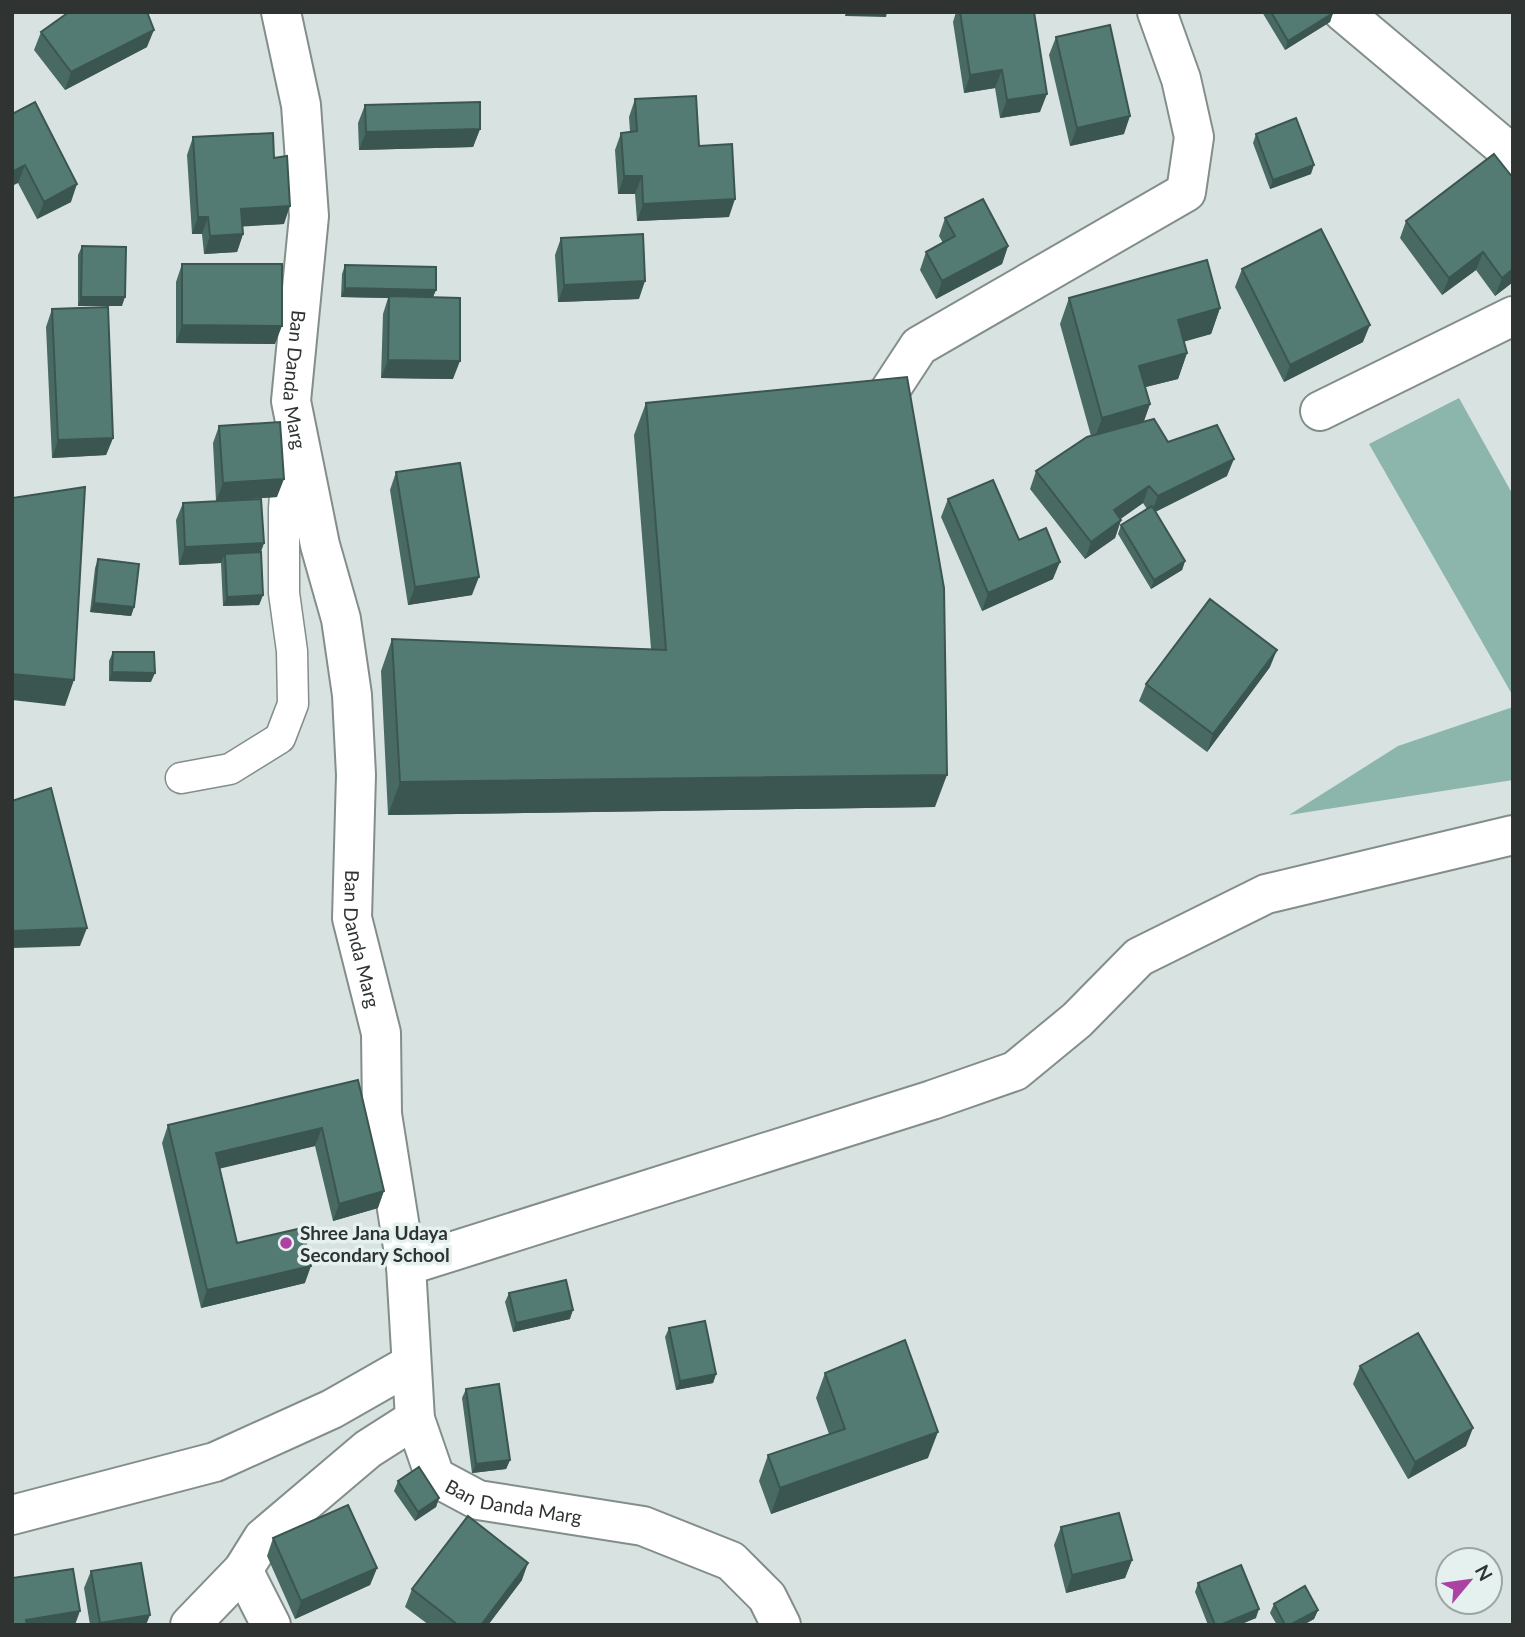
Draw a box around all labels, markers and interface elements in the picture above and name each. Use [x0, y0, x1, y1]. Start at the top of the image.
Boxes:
street label: Ban Danda Marg [280, 309, 312, 451]
street label: Ban Danda Marg [340, 870, 386, 1010]
place label: Shree Jana Udaya Secondary School [300, 1221, 450, 1266]
marker: Shree Jana Udaya Secondary School [278, 1235, 294, 1251]
street label: Ban Danda Marg [442, 1473, 584, 1528]
north arrow [1434, 1546, 1504, 1616]
text: N [1471, 1561, 1498, 1584]

